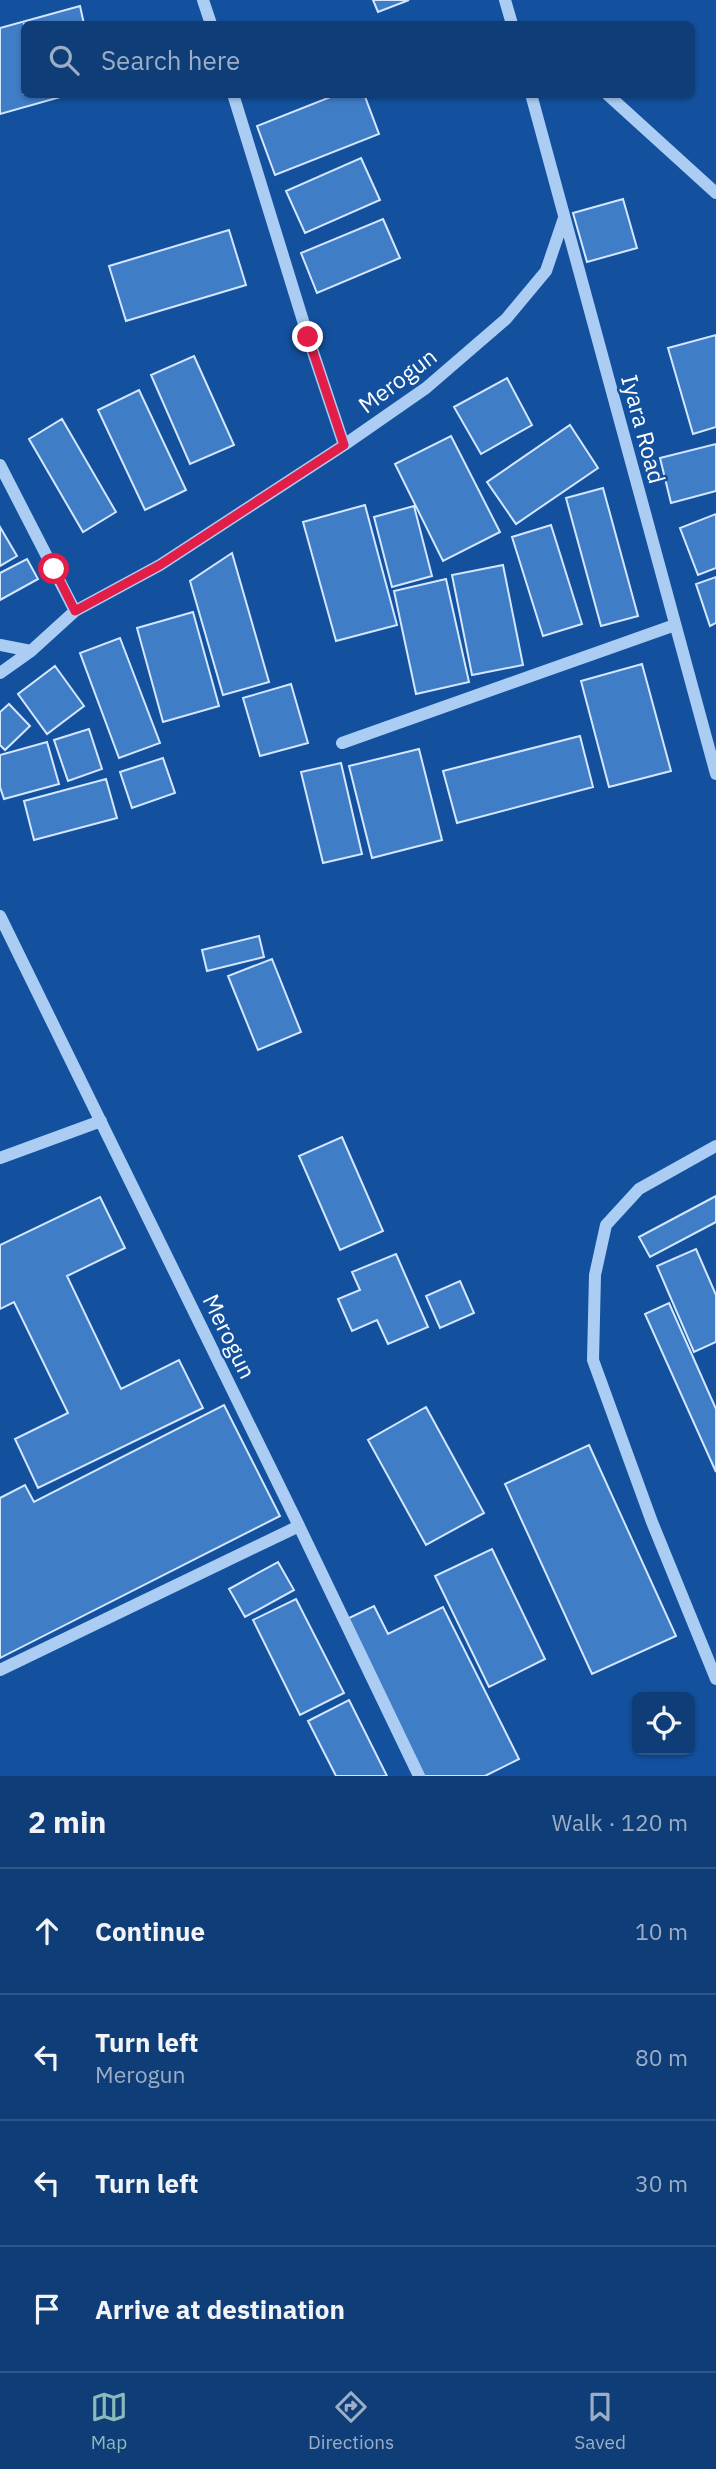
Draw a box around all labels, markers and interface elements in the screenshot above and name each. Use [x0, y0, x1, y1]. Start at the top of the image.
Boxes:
search box [21, 21, 695, 98]
icon: search [45, 41, 83, 79]
text: Search here [101, 43, 240, 77]
route end [292, 321, 323, 352]
street label: Merogun [352, 341, 442, 419]
street label: Iyara Road [615, 371, 673, 487]
route start [38, 553, 69, 584]
street label: Merogun [197, 1289, 263, 1383]
map controls [632, 1692, 695, 1755]
button: locate [632, 1692, 695, 1755]
text: 2 min [28, 1802, 106, 1841]
text: Walk · 120 m [552, 1807, 688, 1837]
icon: ahead [28, 1912, 66, 1950]
text: Continue [95, 1914, 205, 1948]
text: 10 m [635, 1916, 688, 1946]
text: Turn left [95, 2025, 198, 2059]
icon: left [28, 2038, 66, 2076]
text: 80 m [635, 2042, 688, 2072]
text: Merogun [95, 2059, 186, 2089]
icon: left [28, 2164, 66, 2202]
text: Turn left [95, 2166, 198, 2200]
text: 30 m [635, 2168, 688, 2198]
icon: arrive [28, 2290, 66, 2328]
text: Arrive at destination [95, 2292, 345, 2326]
tab: Map [90, 2388, 128, 2454]
tab: Directions [308, 2388, 394, 2454]
tab: Saved [574, 2388, 626, 2454]

